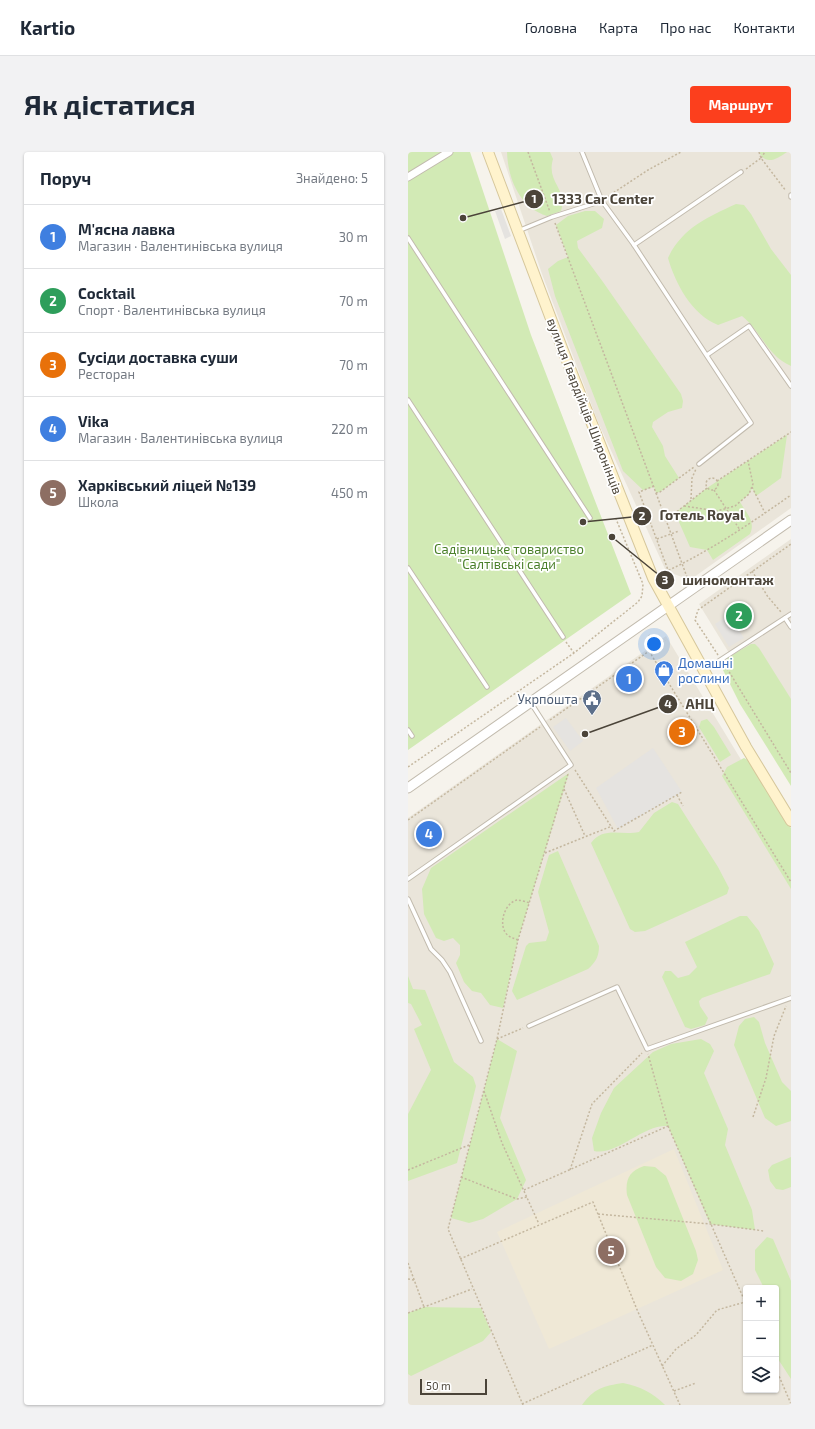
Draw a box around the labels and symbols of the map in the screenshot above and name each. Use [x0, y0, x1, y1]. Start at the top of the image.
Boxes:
callout: 1333 Car Center [524, 186, 662, 212]
text: 1333 Car Center [552, 190, 654, 207]
text: 1 [531, 191, 537, 205]
street label: вулиця Гвардійців-Широнінців [544, 316, 626, 496]
callout: Готель Royal [632, 503, 753, 529]
text: Готель Royal [659, 506, 745, 523]
text: 2 [639, 508, 646, 522]
park label: Садівницьке товариство "Салтівські сади" [434, 541, 584, 572]
callout: шиномонтаж [655, 567, 782, 593]
text: шиномонтаж [682, 571, 774, 588]
text: 3 [662, 572, 669, 586]
pin: 2 [726, 601, 752, 631]
your location [644, 634, 664, 654]
place label: Домашні рослини [678, 655, 733, 686]
shop icon: Домашні рослини [653, 659, 675, 687]
pin: 1 [616, 664, 642, 694]
public building icon: Укрпошта [581, 688, 603, 716]
place label: Укрпошта [518, 691, 578, 707]
callout: АНЦ [658, 691, 722, 717]
text: АНЦ [686, 695, 714, 712]
text: 4 [664, 696, 672, 710]
pin: 3 [669, 717, 695, 747]
pin: 4 [416, 819, 442, 849]
pin: 5 [598, 1236, 624, 1266]
scale bar [420, 1377, 487, 1396]

